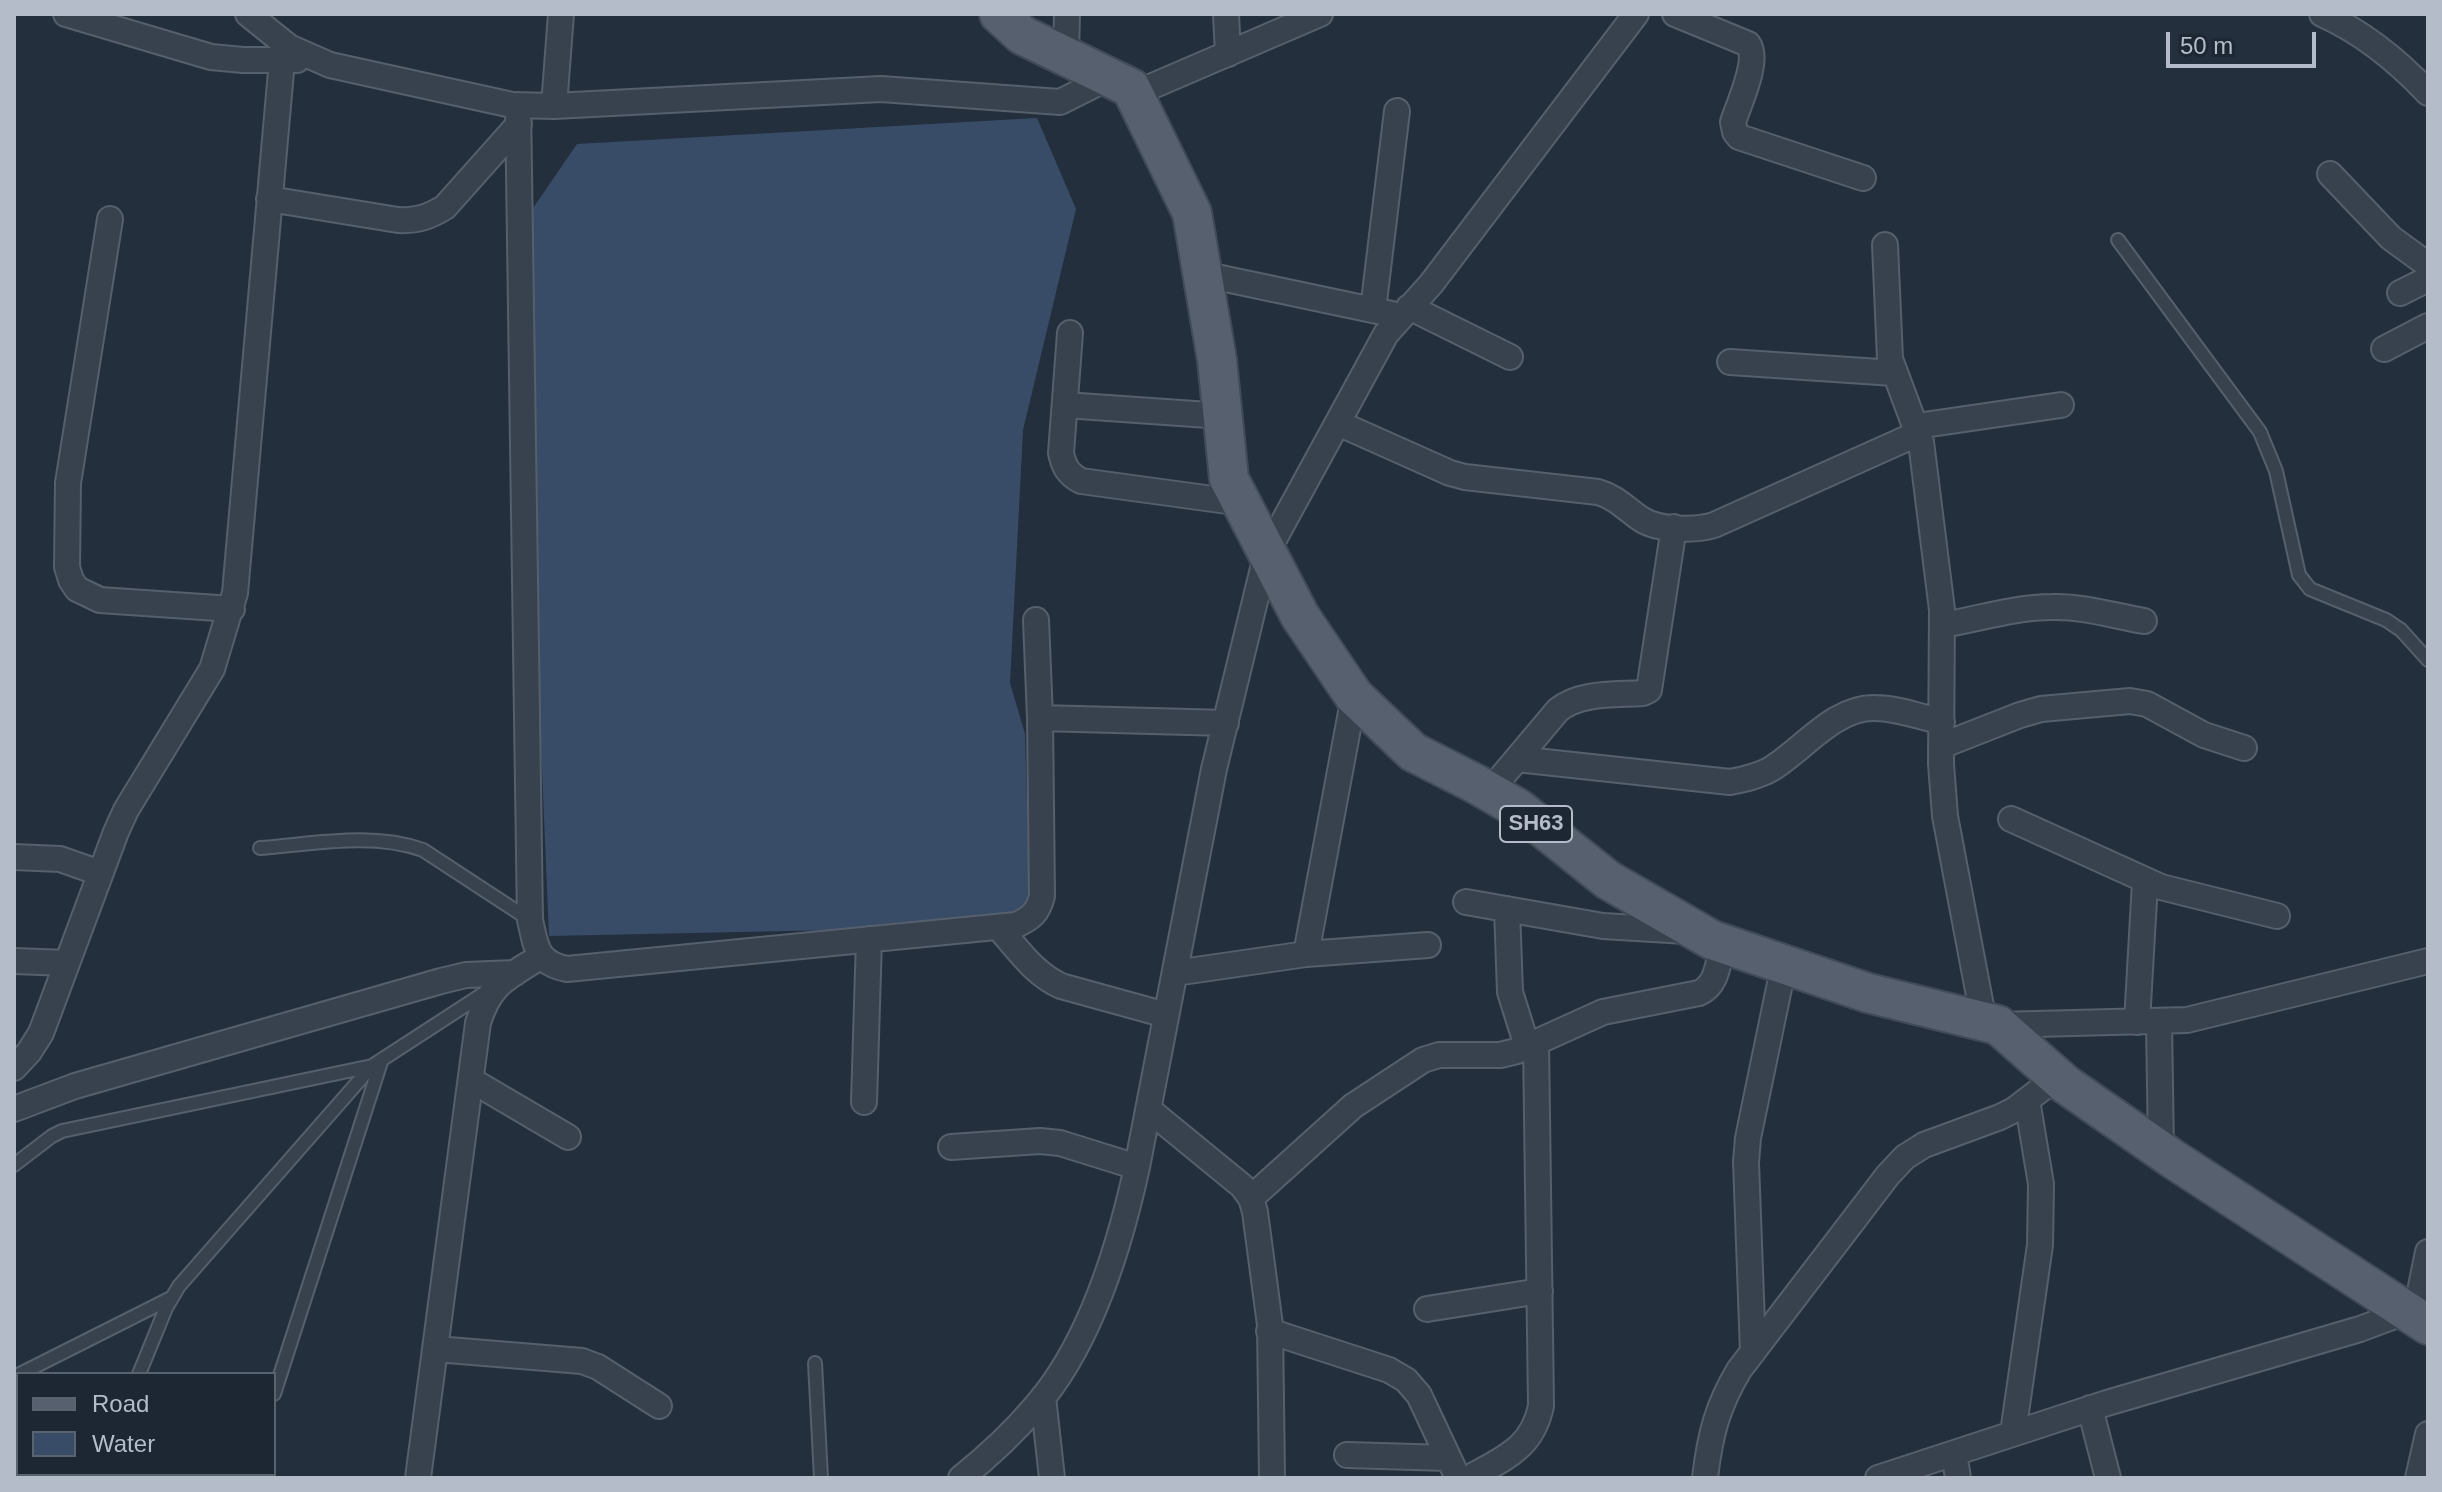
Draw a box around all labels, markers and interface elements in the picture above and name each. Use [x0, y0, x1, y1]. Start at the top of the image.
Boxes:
scale bar [2170, 16, 2320, 66]
text: 50 m [2180, 32, 2233, 59]
road number: SH63 [1500, 806, 1572, 842]
legend [16, 1372, 276, 1476]
text: Road [92, 1390, 149, 1417]
text: Water [92, 1430, 155, 1457]

